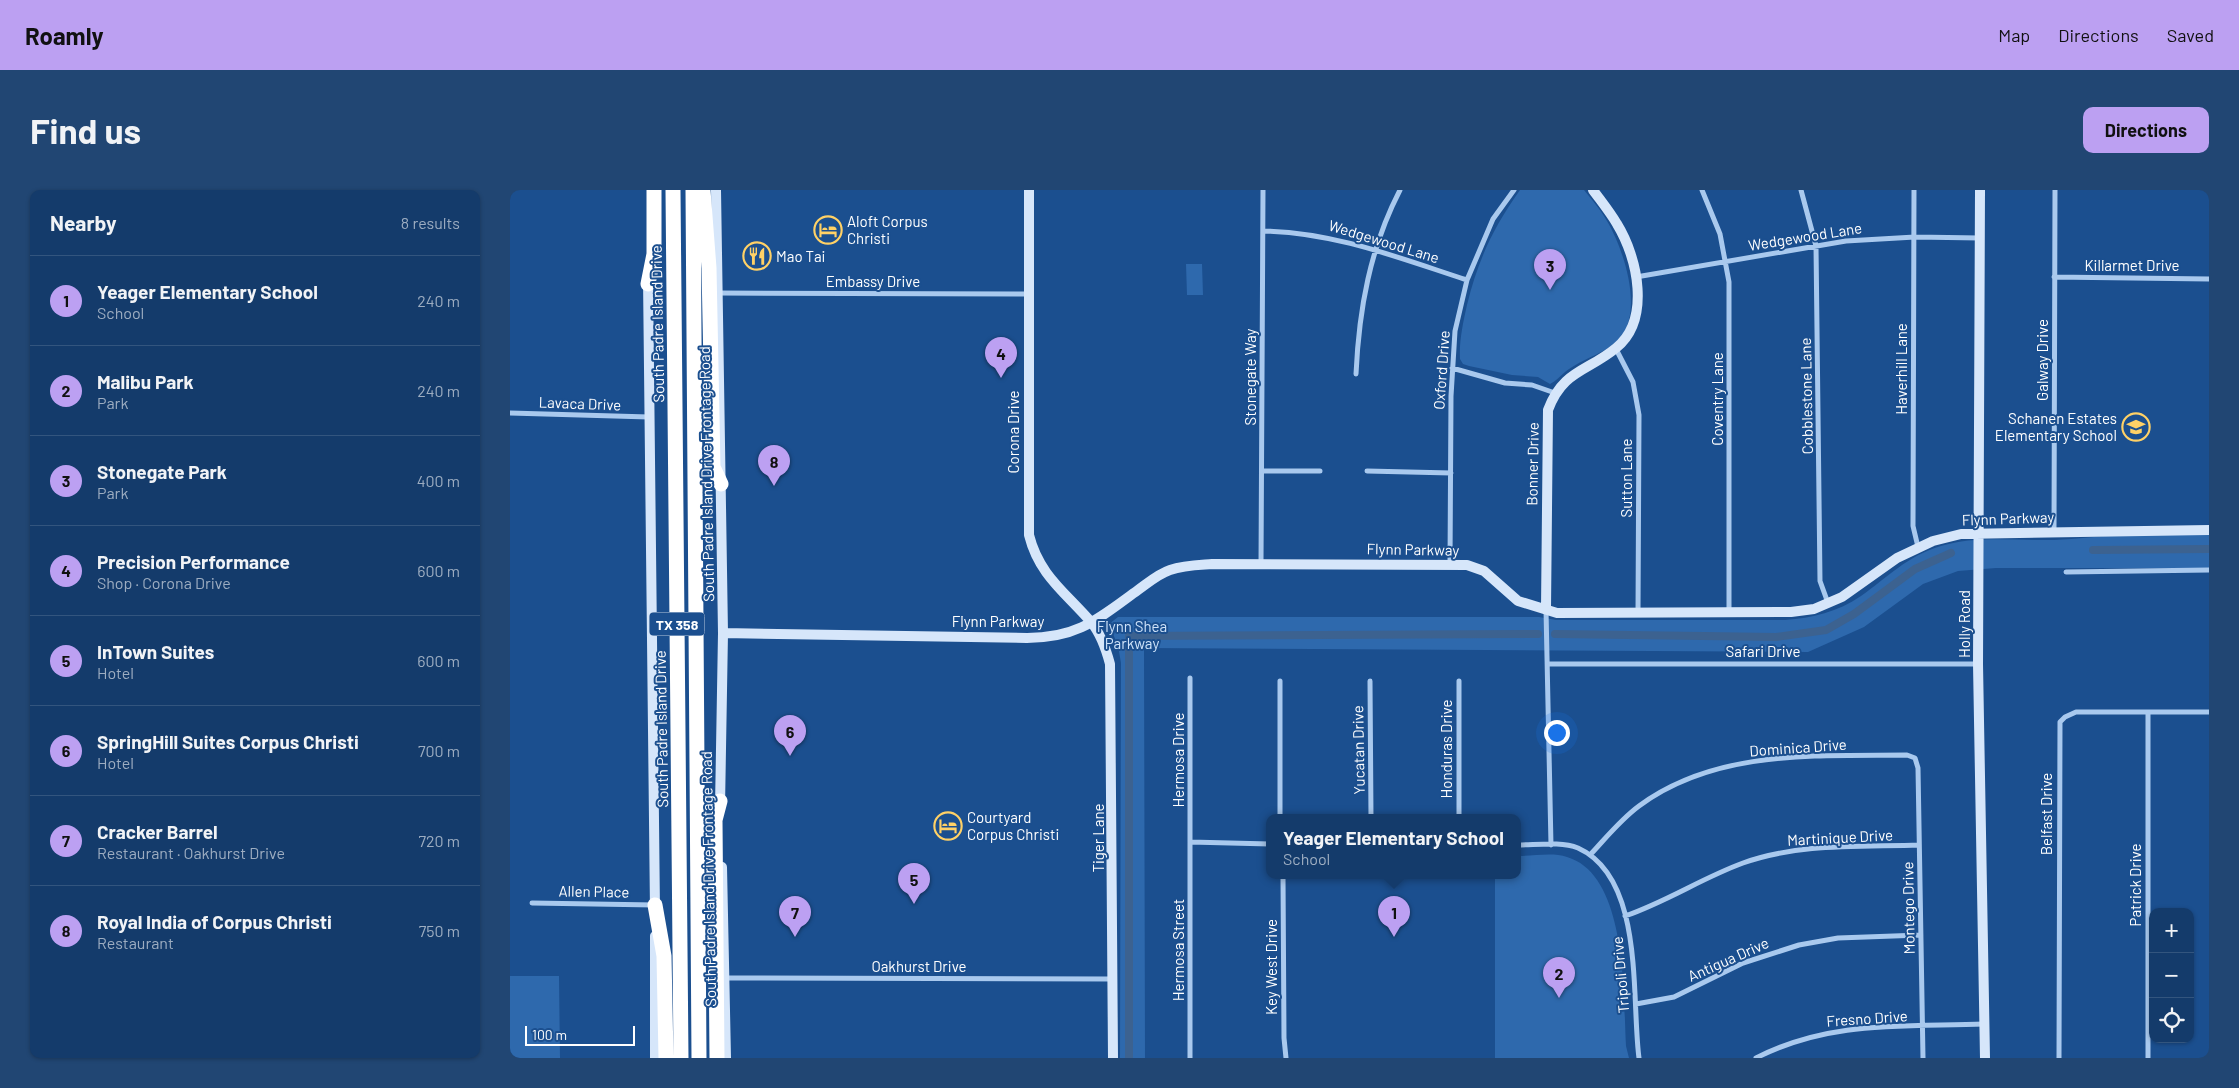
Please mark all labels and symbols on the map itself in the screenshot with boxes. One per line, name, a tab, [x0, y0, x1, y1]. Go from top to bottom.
place label: Aloft Corpus Christi	[847, 212, 928, 247]
hotel icon: Aloft Corpus Christi	[813, 215, 843, 245]
street label: Wedgewood Lane	[1327, 216, 1441, 266]
street label: Wedgewood Lane	[1747, 218, 1863, 254]
restaurant icon: Mao Tai	[742, 241, 772, 271]
street label: South Padre Island Drive	[647, 245, 667, 403]
place label: Mao Tai	[776, 247, 825, 265]
pin: 3	[1534, 249, 1566, 290]
street label: Killarmet Drive	[2084, 256, 2180, 274]
street label: Embassy Drive	[826, 272, 920, 290]
street label: Galway Drive	[2033, 319, 2051, 401]
street label: Haverhill Lane	[1892, 323, 1910, 415]
street label: Stonegate Way	[1241, 328, 1259, 425]
street label: Oxford Drive	[1429, 330, 1453, 410]
pin: 4	[985, 337, 1017, 378]
street label: Cobblestone Lane	[1796, 338, 1816, 454]
street label: South Padre Island Drive Frontage Road	[695, 346, 717, 602]
street label: Coventry Lane	[1708, 352, 1726, 446]
street label: Corona Drive	[1004, 390, 1022, 474]
street label: Lavaca Drive	[538, 393, 622, 413]
place label: Schanen Estates Elementary School	[1995, 409, 2117, 444]
school or university icon: Schanen Estates Elementary School	[2121, 412, 2151, 442]
street label: Bonner Drive	[1522, 422, 1542, 506]
street label: Sutton Lane	[1617, 439, 1635, 517]
pin: 8	[758, 445, 790, 486]
street label: Flynn Parkway	[1961, 507, 2055, 529]
street label: Flynn Parkway	[1367, 539, 1460, 559]
street label: Holly Road	[1955, 590, 1973, 658]
road number: TX 358	[650, 612, 704, 636]
street label: Flynn Parkway	[952, 612, 1044, 630]
park label: Flynn Shea Parkway	[1097, 617, 1167, 652]
street label: Safari Drive	[1726, 642, 1800, 660]
street label: South Padre Island Drive	[651, 650, 671, 808]
street label: Honduras Drive	[1437, 700, 1455, 798]
street label: Yucatan Drive	[1348, 705, 1368, 795]
street label: Hermosa Drive	[1169, 712, 1187, 808]
pin: 6	[774, 715, 806, 756]
your location	[1544, 720, 1570, 746]
street label: Dominica Drive	[1749, 735, 1847, 759]
street label: South Padre Island Drive Frontage Road	[697, 751, 719, 1007]
street label: Belfast Drive	[2037, 773, 2055, 855]
street label: Tiger Lane	[1089, 804, 1107, 872]
place label: Courtyard Corpus Christi	[967, 808, 1059, 843]
hotel icon: Courtyard Corpus Christi	[933, 811, 963, 841]
street label: Martinique Drive	[1787, 825, 1893, 849]
street label: Patrick Drive	[2126, 844, 2144, 926]
street label: Montego Drive	[1898, 861, 1918, 955]
pin: 5	[898, 863, 930, 904]
street label: Allen Place	[558, 881, 630, 901]
pin: 7	[779, 896, 811, 937]
pin: 1	[1378, 896, 1410, 937]
street label: Hermosa Street	[1169, 899, 1187, 1001]
street label: Key West Drive	[1262, 919, 1280, 1015]
street label: Antigua Drive	[1685, 933, 1771, 985]
street label: Tripoli Drive	[1608, 936, 1632, 1014]
street label: Oakhurst Drive	[871, 957, 967, 975]
pin: 2	[1543, 957, 1575, 998]
street label: Fresno Drive	[1826, 1006, 1908, 1030]
scale bar	[525, 1023, 635, 1046]

